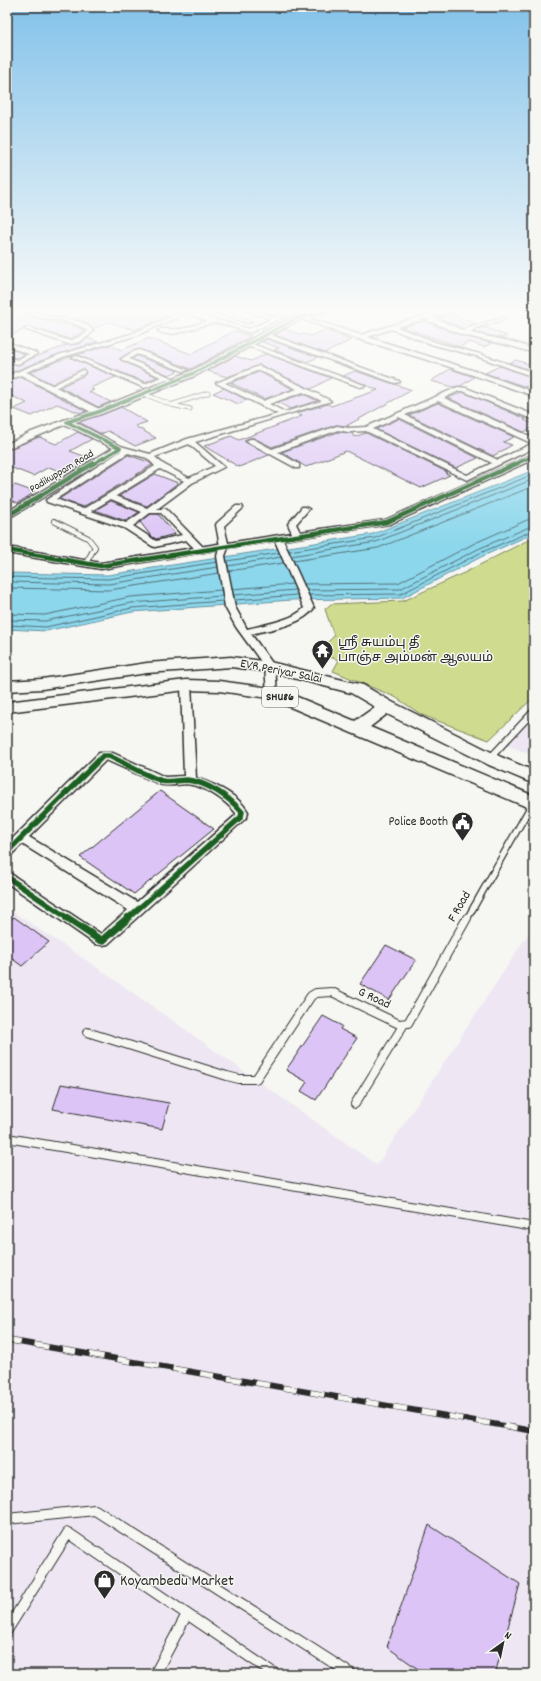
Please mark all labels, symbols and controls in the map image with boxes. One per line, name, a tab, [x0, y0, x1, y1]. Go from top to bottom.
street label: Padikuppam Road	[27, 446, 97, 498]
place label: ஶ்ரீ சுயம்பு தீ பாஞ்ச அம்மன் ஆலயம்	[338, 634, 493, 668]
temple icon: ஶ்ரீ சுயம்பு தீ பாஞ்ச அம்மன் ஆலயம்	[310, 637, 336, 670]
street label: EVR Periyar Salai	[239, 655, 324, 689]
road number: SHU86	[262, 687, 298, 707]
public building icon: Police Booth	[450, 809, 476, 842]
place label: Police Booth	[388, 813, 448, 832]
street label: F Road	[443, 888, 477, 926]
street label: G Road	[355, 983, 393, 1015]
shop icon: Koyambedu Market	[91, 1568, 117, 1601]
place label: Koyambedu Market	[120, 1570, 234, 1593]
north arrow	[483, 1623, 523, 1663]
text: N	[501, 1628, 514, 1645]

